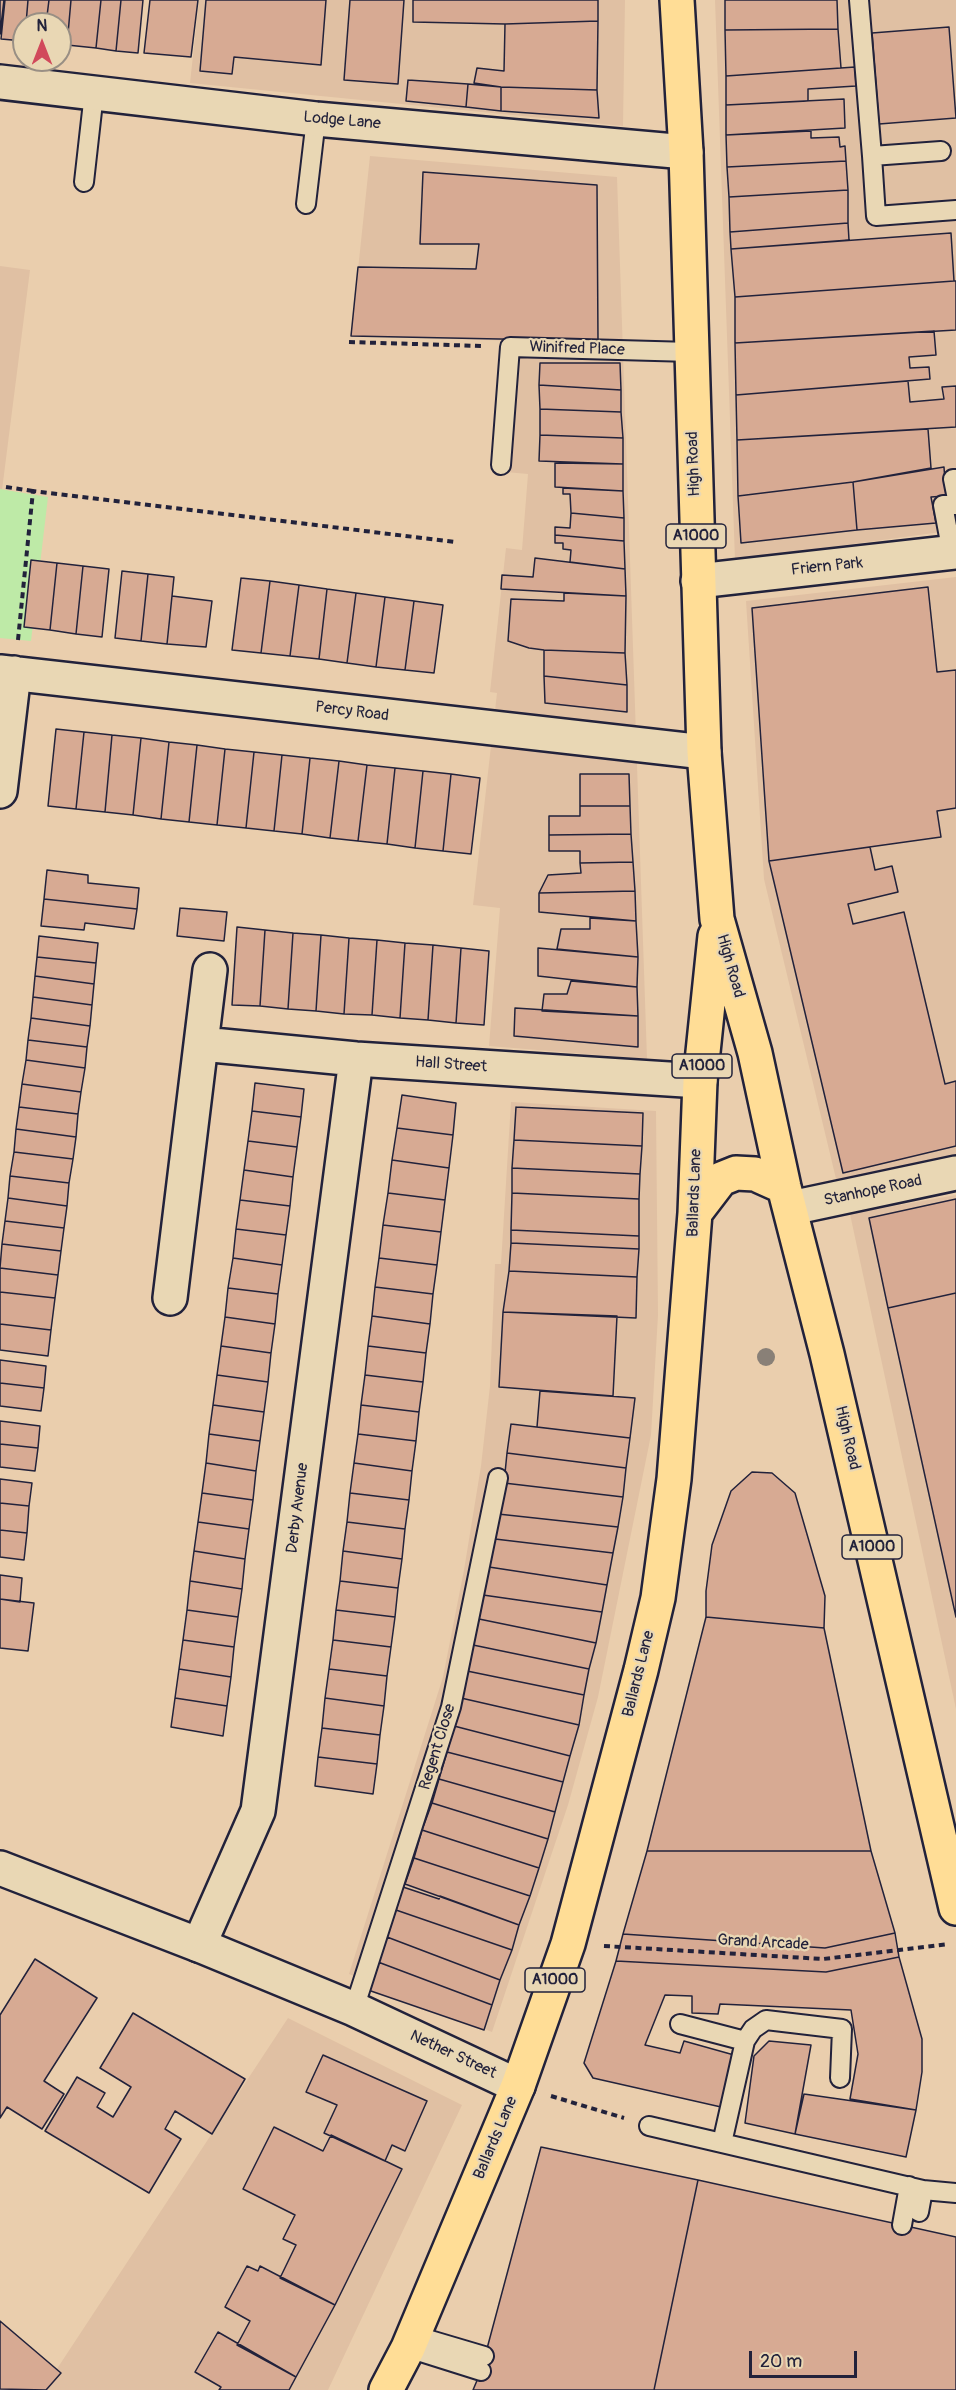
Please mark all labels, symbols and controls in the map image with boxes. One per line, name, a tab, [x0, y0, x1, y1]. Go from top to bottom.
north arrow	[12, 12, 72, 72]
text: N	[37, 16, 47, 36]
street label: Lodge Lane	[302, 108, 382, 134]
street label: Winifred Place	[529, 338, 625, 360]
street label: High Road	[683, 431, 705, 497]
road number: A1000	[666, 524, 726, 548]
street label: Friern Park	[790, 554, 864, 580]
street label: Percy Road	[314, 698, 390, 726]
street label: High Road	[712, 932, 748, 1000]
street label: Hall Street	[414, 1053, 488, 1077]
road number: A1000	[672, 1054, 732, 1078]
street label: Ballards Lane	[684, 1149, 706, 1237]
street label: Stanhope Road	[822, 1171, 924, 1211]
street label: High Road	[830, 1404, 864, 1472]
street label: Derby Avenue	[283, 1462, 313, 1554]
road number: A1000	[842, 1535, 902, 1559]
street label: Ballards Lane	[619, 1629, 659, 1719]
street label: Regent Close	[416, 1702, 460, 1792]
street label: Grand Arcade	[717, 1931, 809, 1955]
road number: A1000	[525, 1968, 585, 1992]
street label: Nether Street	[407, 2027, 499, 2083]
street label: Ballards Lane	[470, 2094, 522, 2182]
scale bar	[752, 2339, 860, 2377]
text: 20 m	[760, 2350, 802, 2373]

